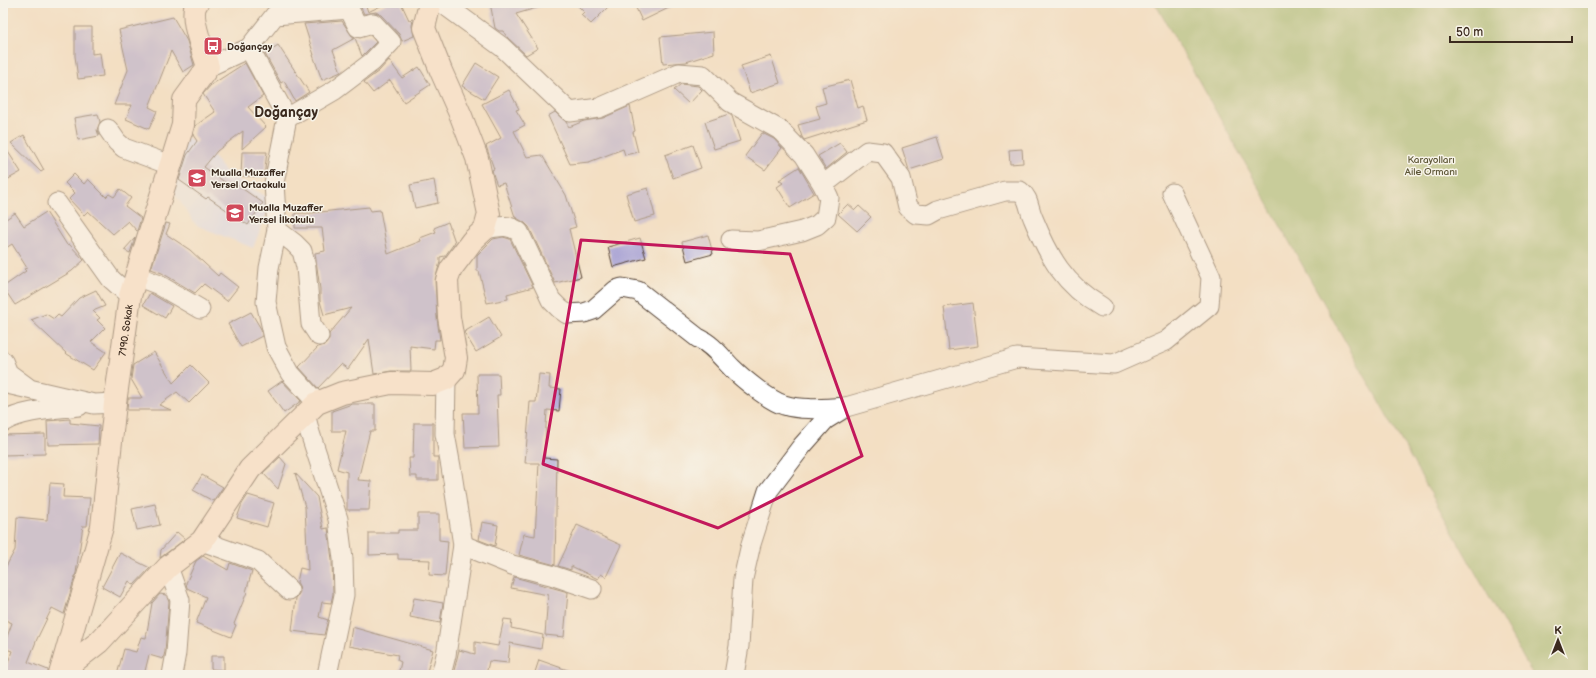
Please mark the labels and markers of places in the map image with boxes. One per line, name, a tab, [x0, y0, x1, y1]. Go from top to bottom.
bus stop icon: Doğançay	[202, 35, 224, 57]
place label: Doğançay	[227, 41, 273, 53]
school or university icon: Mualla Muzaffer Yersel Ortaokulu	[186, 167, 208, 189]
place label: Mualla Muzaffer Yersel Ortaokulu	[211, 167, 286, 191]
school or university icon: Mualla Muzaffer Yersel İlkokulu	[224, 202, 246, 224]
place label: Mualla Muzaffer Yersel İlkokulu	[249, 202, 324, 226]

